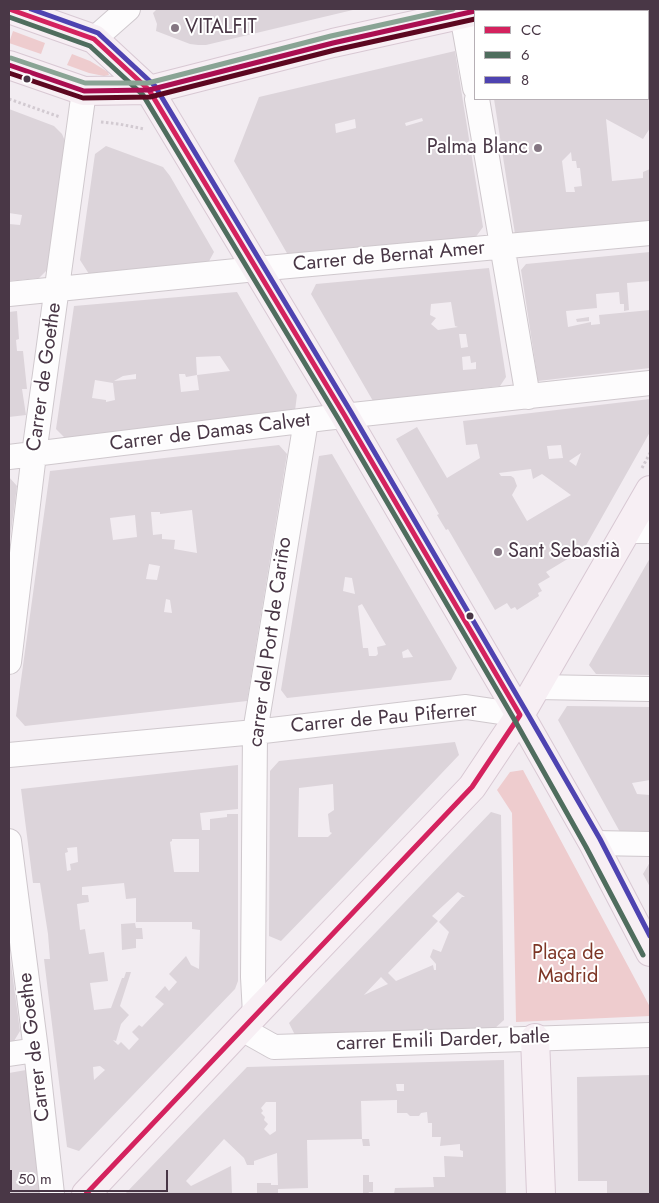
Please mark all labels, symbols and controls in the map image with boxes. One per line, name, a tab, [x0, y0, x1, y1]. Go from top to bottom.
legend	[474, 10, 649, 100]
place label: VITALFIT	[185, 16, 257, 40]
text: CC	[521, 19, 542, 41]
marker: VITALFIT	[169, 22, 181, 34]
text: 6	[521, 44, 530, 66]
text: 8	[521, 69, 529, 91]
unlabelled marker	[22, 74, 32, 84]
place label: Palma Blanc	[427, 136, 528, 160]
marker: Palma Blanc	[532, 142, 544, 154]
street label: Carrer de Bernat Amer	[292, 237, 486, 277]
street label: Carrer de Goethe	[23, 301, 67, 453]
street label: Carrer de Damas Calvet	[108, 409, 312, 457]
street label: carrer del Port de Cariño	[244, 536, 298, 748]
place label: Sant Sebastià	[508, 540, 620, 564]
marker: Sant Sebastià	[492, 546, 504, 558]
unlabelled marker	[465, 611, 475, 621]
street label: Carrer de Pau Piferrer	[290, 699, 478, 739]
park label: Plaça de Madrid	[532, 942, 604, 989]
street label: Carrer de Goethe	[14, 971, 56, 1123]
street label: carrer Emili Darder, batle	[336, 1025, 550, 1057]
scale bar	[12, 1160, 170, 1192]
text: 50 m	[18, 1168, 52, 1190]

